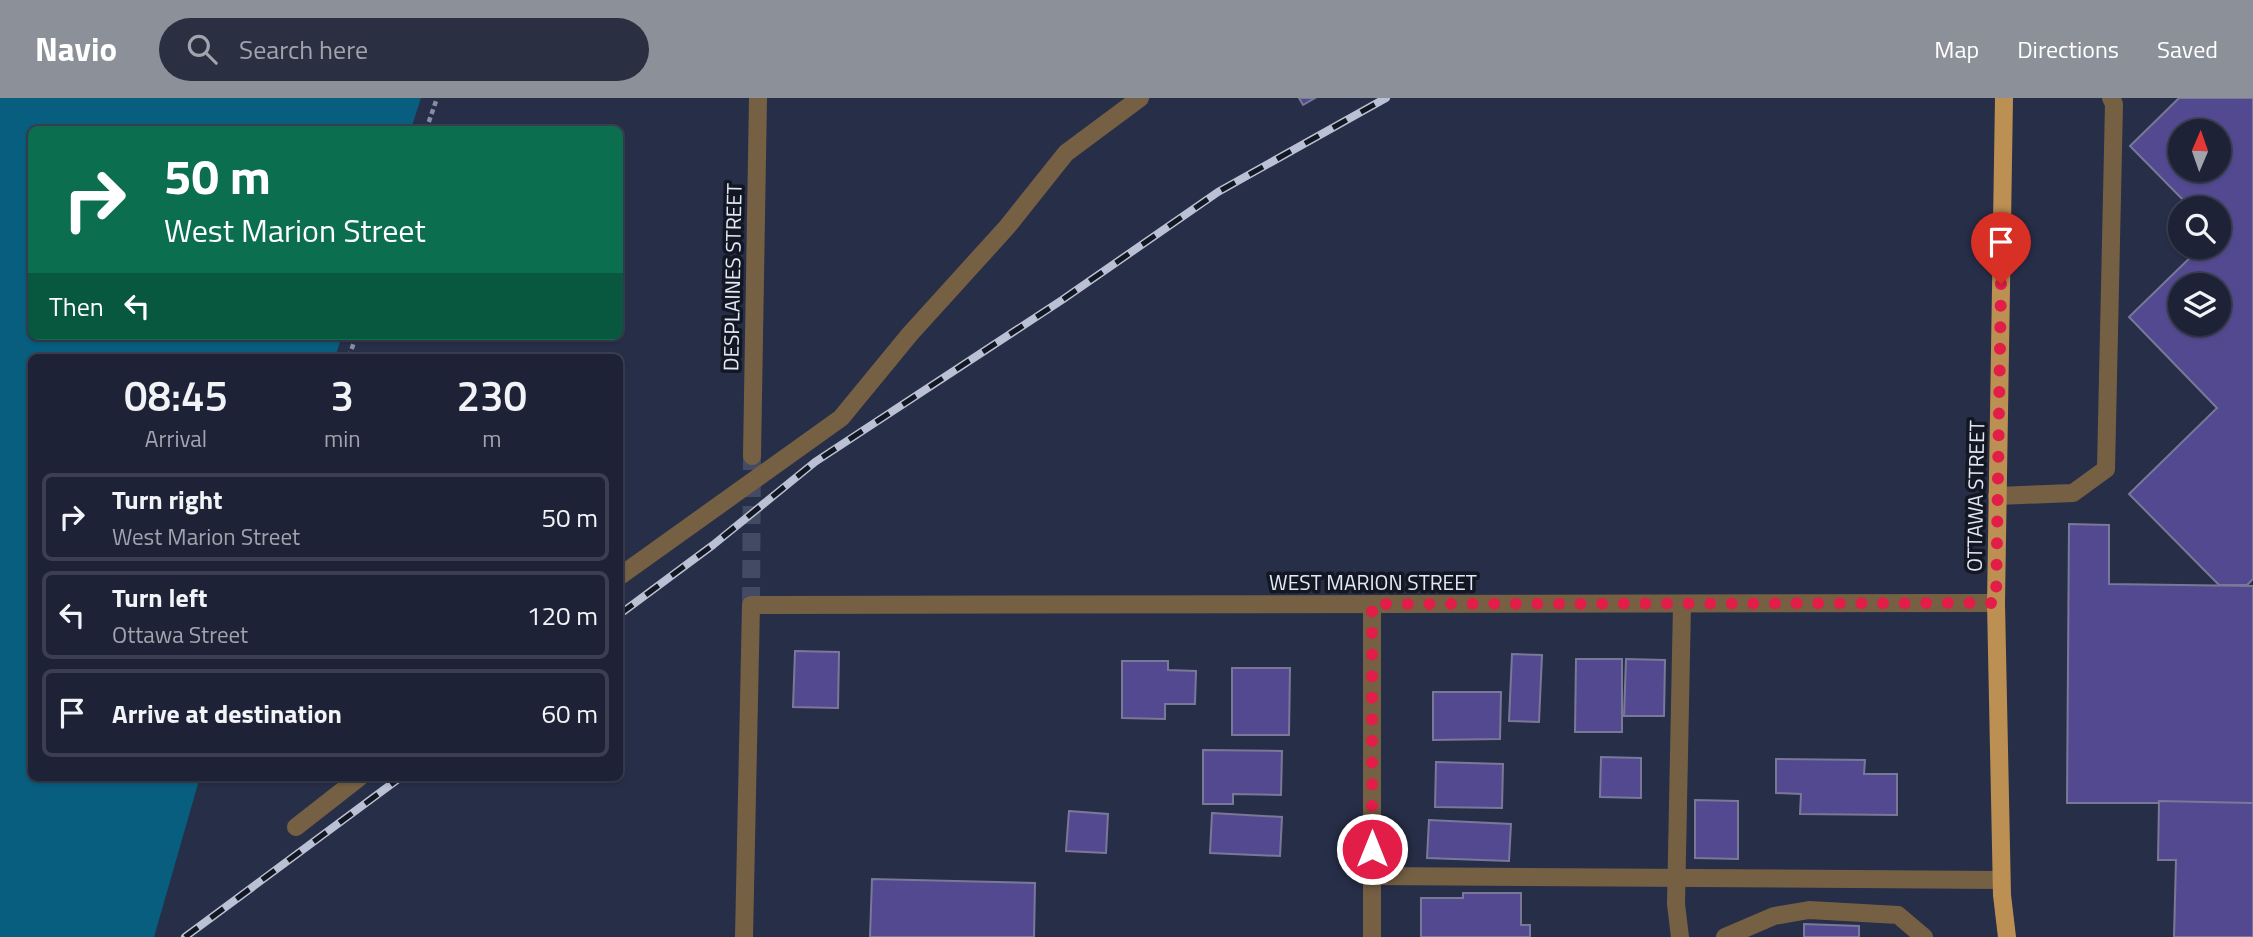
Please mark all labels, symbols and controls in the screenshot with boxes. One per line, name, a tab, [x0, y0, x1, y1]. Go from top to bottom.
search box	[159, 18, 649, 81]
text: Navio	[35, 24, 117, 74]
icon: search	[183, 30, 221, 68]
text: Search here	[239, 30, 368, 69]
text: Map	[1934, 31, 1979, 67]
text: Directions	[2017, 31, 2119, 67]
text: Saved	[2157, 31, 2218, 67]
north arrow	[2168, 119, 2231, 182]
map controls	[2168, 119, 2231, 336]
text: 50 m	[164, 138, 271, 213]
icon: right	[49, 154, 140, 245]
street label: DESPLAINES STREET	[714, 183, 750, 371]
button: search	[2168, 196, 2231, 259]
text: West Marion Street	[164, 206, 426, 254]
pin	[1971, 212, 2031, 284]
icon: arrive	[1982, 223, 2020, 261]
button: layers	[2168, 273, 2231, 336]
text: Then	[49, 287, 104, 326]
icon: left	[118, 287, 156, 325]
text: 08:45	[124, 363, 228, 427]
text: 3	[331, 363, 354, 427]
text: 230	[457, 363, 527, 427]
street label: OTTAWA STREET	[1958, 420, 1992, 572]
text: Arrival	[145, 421, 207, 456]
text: min	[324, 421, 361, 456]
text: m	[482, 421, 501, 456]
text: Turn right	[112, 480, 223, 519]
icon: right	[53, 498, 91, 536]
text: 50 m	[541, 498, 598, 537]
text: West Marion Street	[112, 519, 300, 554]
street label: WEST MARION STREET	[1269, 566, 1477, 598]
text: Turn left	[112, 578, 207, 617]
icon: left	[53, 596, 91, 634]
text: 120 m	[527, 596, 598, 635]
text: Ottawa Street	[112, 617, 248, 652]
icon: arrive	[53, 694, 91, 732]
text: Arrive at destination	[112, 694, 342, 733]
text: 60 m	[541, 694, 598, 733]
position arrow	[1335, 812, 1409, 886]

